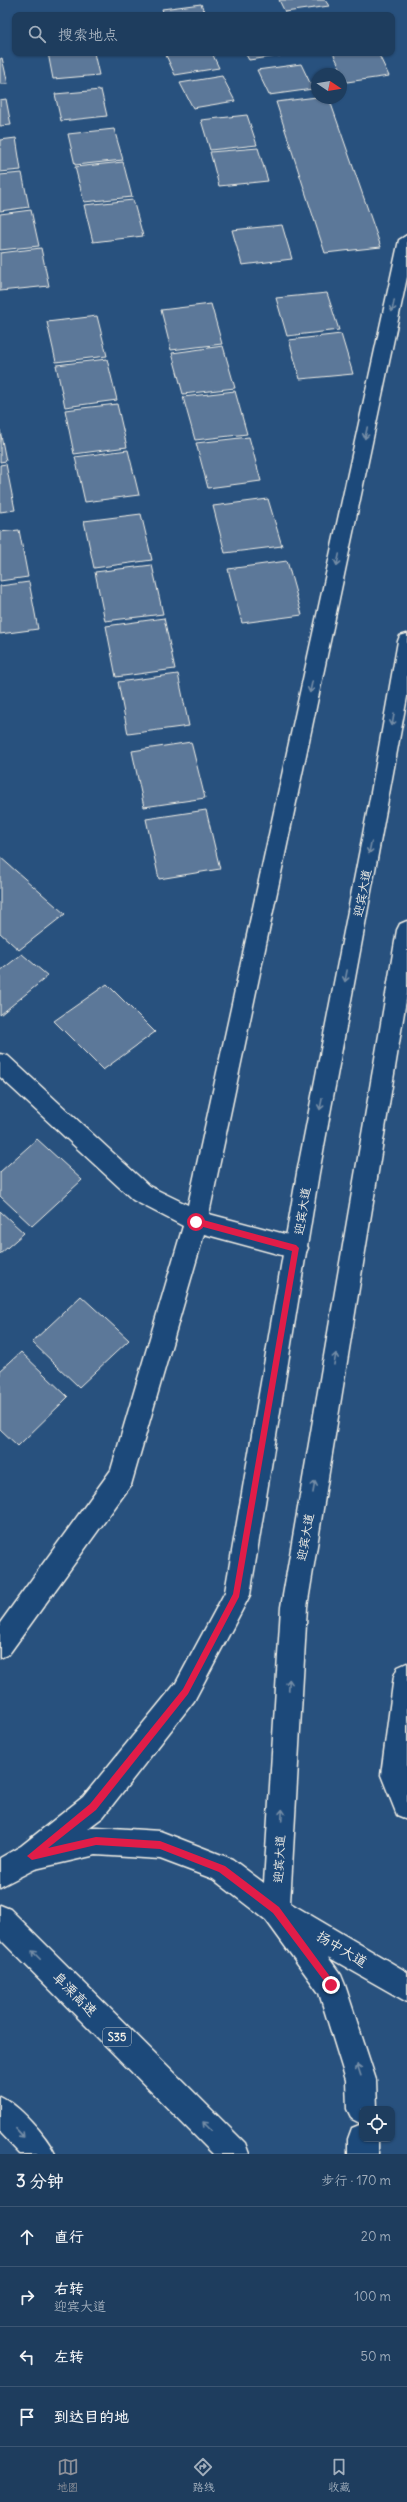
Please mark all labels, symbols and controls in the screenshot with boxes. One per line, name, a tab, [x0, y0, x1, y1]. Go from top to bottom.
search box	[12, 12, 395, 56]
icon: search	[26, 23, 48, 45]
text: 搜索地点	[58, 25, 118, 44]
north arrow	[311, 68, 347, 104]
one-way arrow	[388, 299, 396, 312]
one-way arrow	[361, 426, 369, 439]
one-way arrow	[334, 553, 342, 566]
one-way arrow	[306, 680, 314, 693]
one-way arrow	[389, 714, 397, 727]
one-way arrow	[366, 842, 374, 855]
street label: 迎宾大道	[350, 868, 374, 918]
one-way arrow	[342, 969, 350, 982]
one-way arrow	[317, 1097, 325, 1110]
street label: 迎宾大道	[291, 1186, 313, 1236]
route start	[187, 1213, 205, 1231]
one-way arrow	[331, 1353, 339, 1366]
one-way arrow	[310, 1481, 318, 1494]
street label: 迎宾大道	[293, 1512, 317, 1562]
one-way arrow	[286, 1679, 293, 1692]
one-way arrow	[278, 1809, 285, 1822]
street label: 迎宾大道	[270, 1835, 288, 1883]
street label: 扬中大道	[313, 1927, 371, 1971]
one-way arrow	[31, 1950, 41, 1960]
street label: 阜溧高速	[49, 1968, 101, 2020]
route end	[322, 1976, 340, 1994]
road number: S35	[103, 2028, 131, 2046]
one-way arrow	[354, 2065, 362, 2077]
map controls	[359, 2106, 395, 2142]
button: locate	[359, 2106, 395, 2142]
one-way arrow	[202, 2121, 212, 2131]
one-way arrow	[15, 2128, 25, 2138]
text: 3 分钟	[16, 2170, 64, 2192]
text: 步行 · 170 m	[321, 2172, 391, 2189]
icon: ahead	[16, 2226, 38, 2248]
text: 直行	[54, 2227, 84, 2246]
text: 20 m	[361, 2228, 391, 2245]
text: 右转	[54, 2279, 84, 2298]
icon: right	[16, 2286, 38, 2308]
text: 100 m	[354, 2288, 391, 2305]
text: 迎宾大道	[54, 2298, 106, 2315]
icon: left	[16, 2346, 38, 2368]
text: 左转	[54, 2347, 84, 2366]
text: 50 m	[360, 2348, 391, 2365]
icon: arrive	[16, 2406, 38, 2428]
text: 到达目的地	[54, 2407, 129, 2426]
tab: 地图	[57, 2456, 79, 2494]
tab: 路线	[192, 2456, 214, 2494]
tab: 收藏	[328, 2456, 350, 2494]

